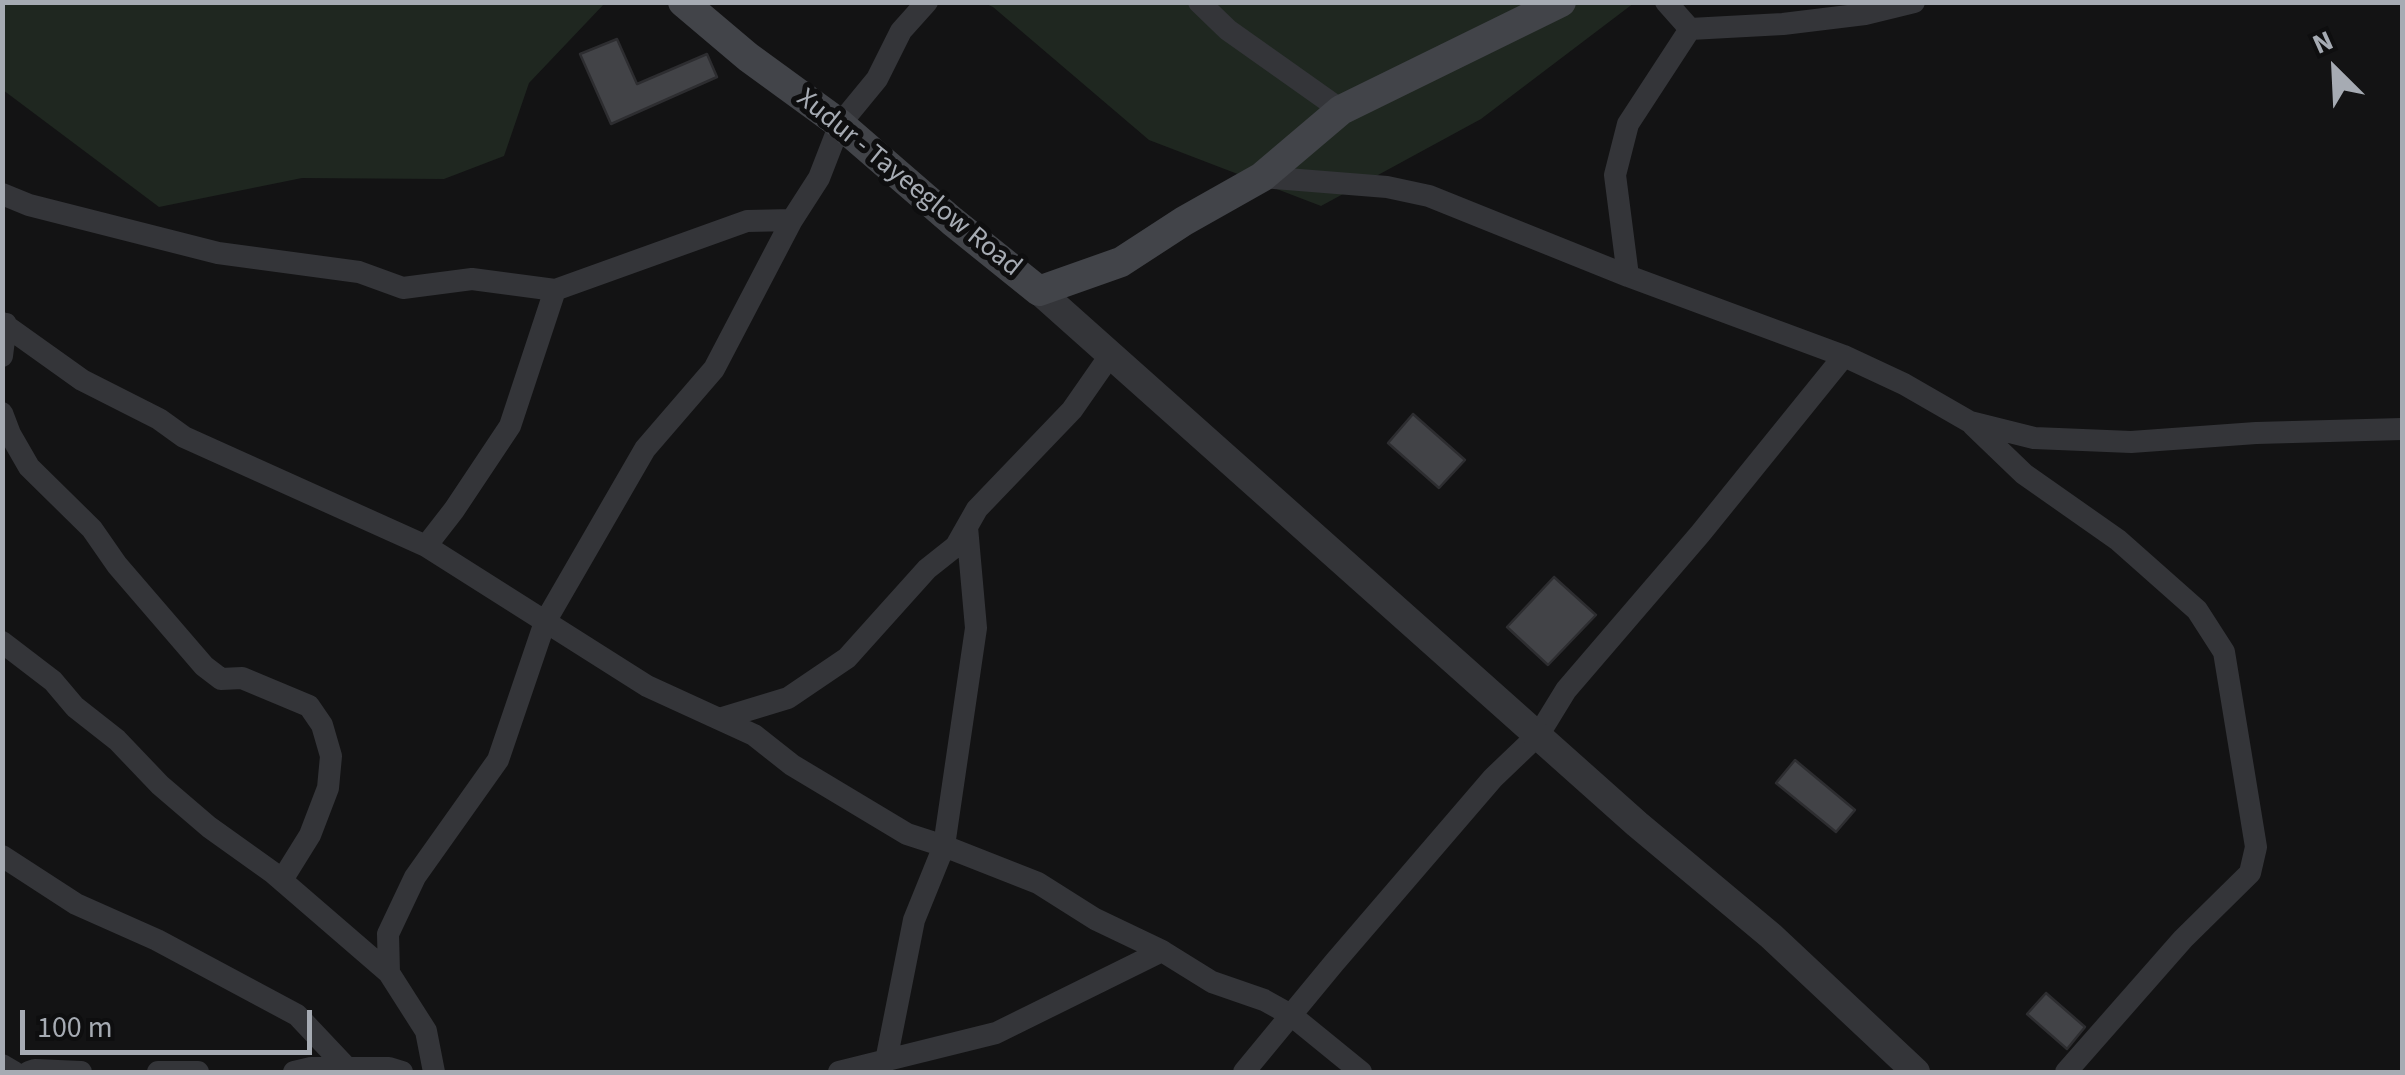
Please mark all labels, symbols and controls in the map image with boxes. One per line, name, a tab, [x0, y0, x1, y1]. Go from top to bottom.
north arrow	[2285, 20, 2385, 120]
text: N	[2306, 21, 2339, 65]
street label: Xudur - Tayeeglow Road	[789, 83, 1027, 285]
scale bar	[25, 990, 318, 1052]
text: 100 m	[37, 1006, 113, 1049]

